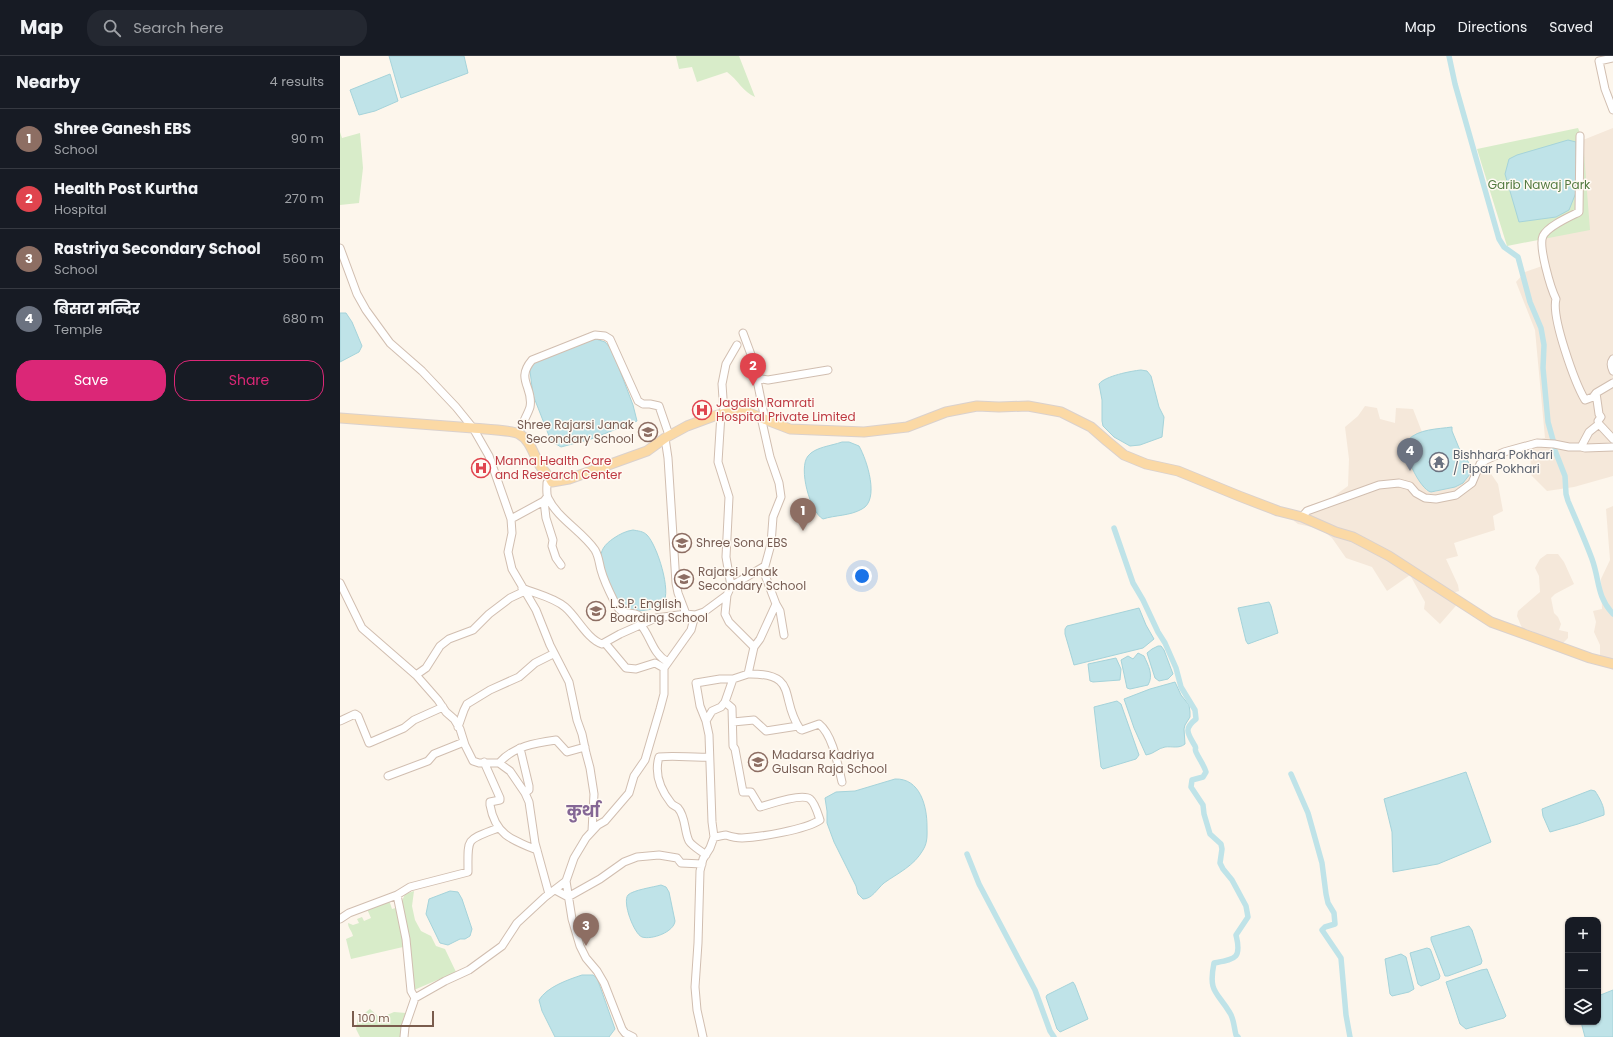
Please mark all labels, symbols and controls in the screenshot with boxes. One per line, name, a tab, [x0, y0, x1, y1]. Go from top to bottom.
search box	[87, 10, 367, 46]
text: Map	[20, 14, 63, 41]
icon: search	[101, 17, 123, 39]
text: Search here	[133, 17, 224, 38]
text: Map	[1405, 17, 1436, 37]
text: Directions	[1458, 17, 1527, 37]
text: Saved	[1549, 17, 1593, 37]
text: Nearby	[16, 70, 80, 94]
text: 4 results	[270, 72, 324, 91]
text: Shree Ganesh EBS	[54, 118, 191, 139]
text: 1	[27, 129, 31, 148]
text: 90 m	[291, 129, 324, 148]
text: School	[54, 140, 98, 159]
park label: Garib Nawaj Park	[1488, 176, 1591, 193]
text: Health Post Kurtha	[54, 178, 198, 199]
text: 2	[25, 189, 33, 208]
text: 270 m	[284, 189, 324, 208]
text: Hospital	[54, 200, 107, 219]
text: Rastriya Secondary School	[54, 238, 261, 259]
text: 3	[25, 249, 33, 268]
text: 560 m	[283, 249, 324, 268]
text: School	[54, 260, 98, 279]
text: बिसरा मन्दिर	[54, 298, 140, 319]
text: 4	[25, 309, 33, 328]
text: 680 m	[283, 309, 324, 328]
text: Temple	[54, 320, 103, 339]
pin: 2	[740, 353, 766, 386]
button: Save	[16, 360, 166, 401]
button: Share	[174, 360, 324, 401]
place label: Jagdish Ramrati Hospital Private Limited	[716, 394, 856, 425]
hospital icon: Jagdish Ramrati Hospital Private Limited	[691, 399, 713, 421]
place label: Shree Rajarsi Janak Secondary School	[517, 416, 635, 447]
school or university icon: Shree Rajarsi Janak Secondary School	[637, 421, 659, 443]
pin: 4	[1397, 438, 1423, 471]
place label: Bishhara Pokhari / Pipar Pokhari	[1453, 446, 1553, 477]
temple icon: Bishhara Pokhari / Pipar Pokhari	[1428, 451, 1450, 473]
place label: Manna Health Care and Research Center	[495, 452, 622, 483]
hospital icon: Manna Health Care and Research Center	[470, 457, 492, 479]
pin: 1	[790, 498, 816, 531]
school or university icon: Shree Sona EBS	[671, 532, 693, 554]
place label: Shree Sona EBS	[696, 534, 788, 551]
place label: Rajarsi Janak Secondary School	[698, 563, 806, 594]
your location	[852, 566, 872, 586]
school or university icon: Rajarsi Janak Secondary School	[673, 568, 695, 590]
place label: L.S.P. English Boarding School	[610, 595, 708, 626]
school or university icon: L.S.P. English Boarding School	[585, 600, 607, 622]
place label: Madarsa Kadriya Gulsan Raja School	[772, 746, 887, 777]
school or university icon: Madarsa Kadriya Gulsan Raja School	[747, 751, 769, 773]
district label: कुर्था	[565, 800, 603, 823]
pin: 3	[573, 913, 599, 946]
map controls	[1565, 917, 1601, 1025]
button: +	[1565, 917, 1601, 953]
button: −	[1565, 953, 1601, 989]
button: layers	[1565, 989, 1601, 1025]
scale bar	[352, 1009, 434, 1028]
text: 100 m	[358, 1010, 390, 1026]

